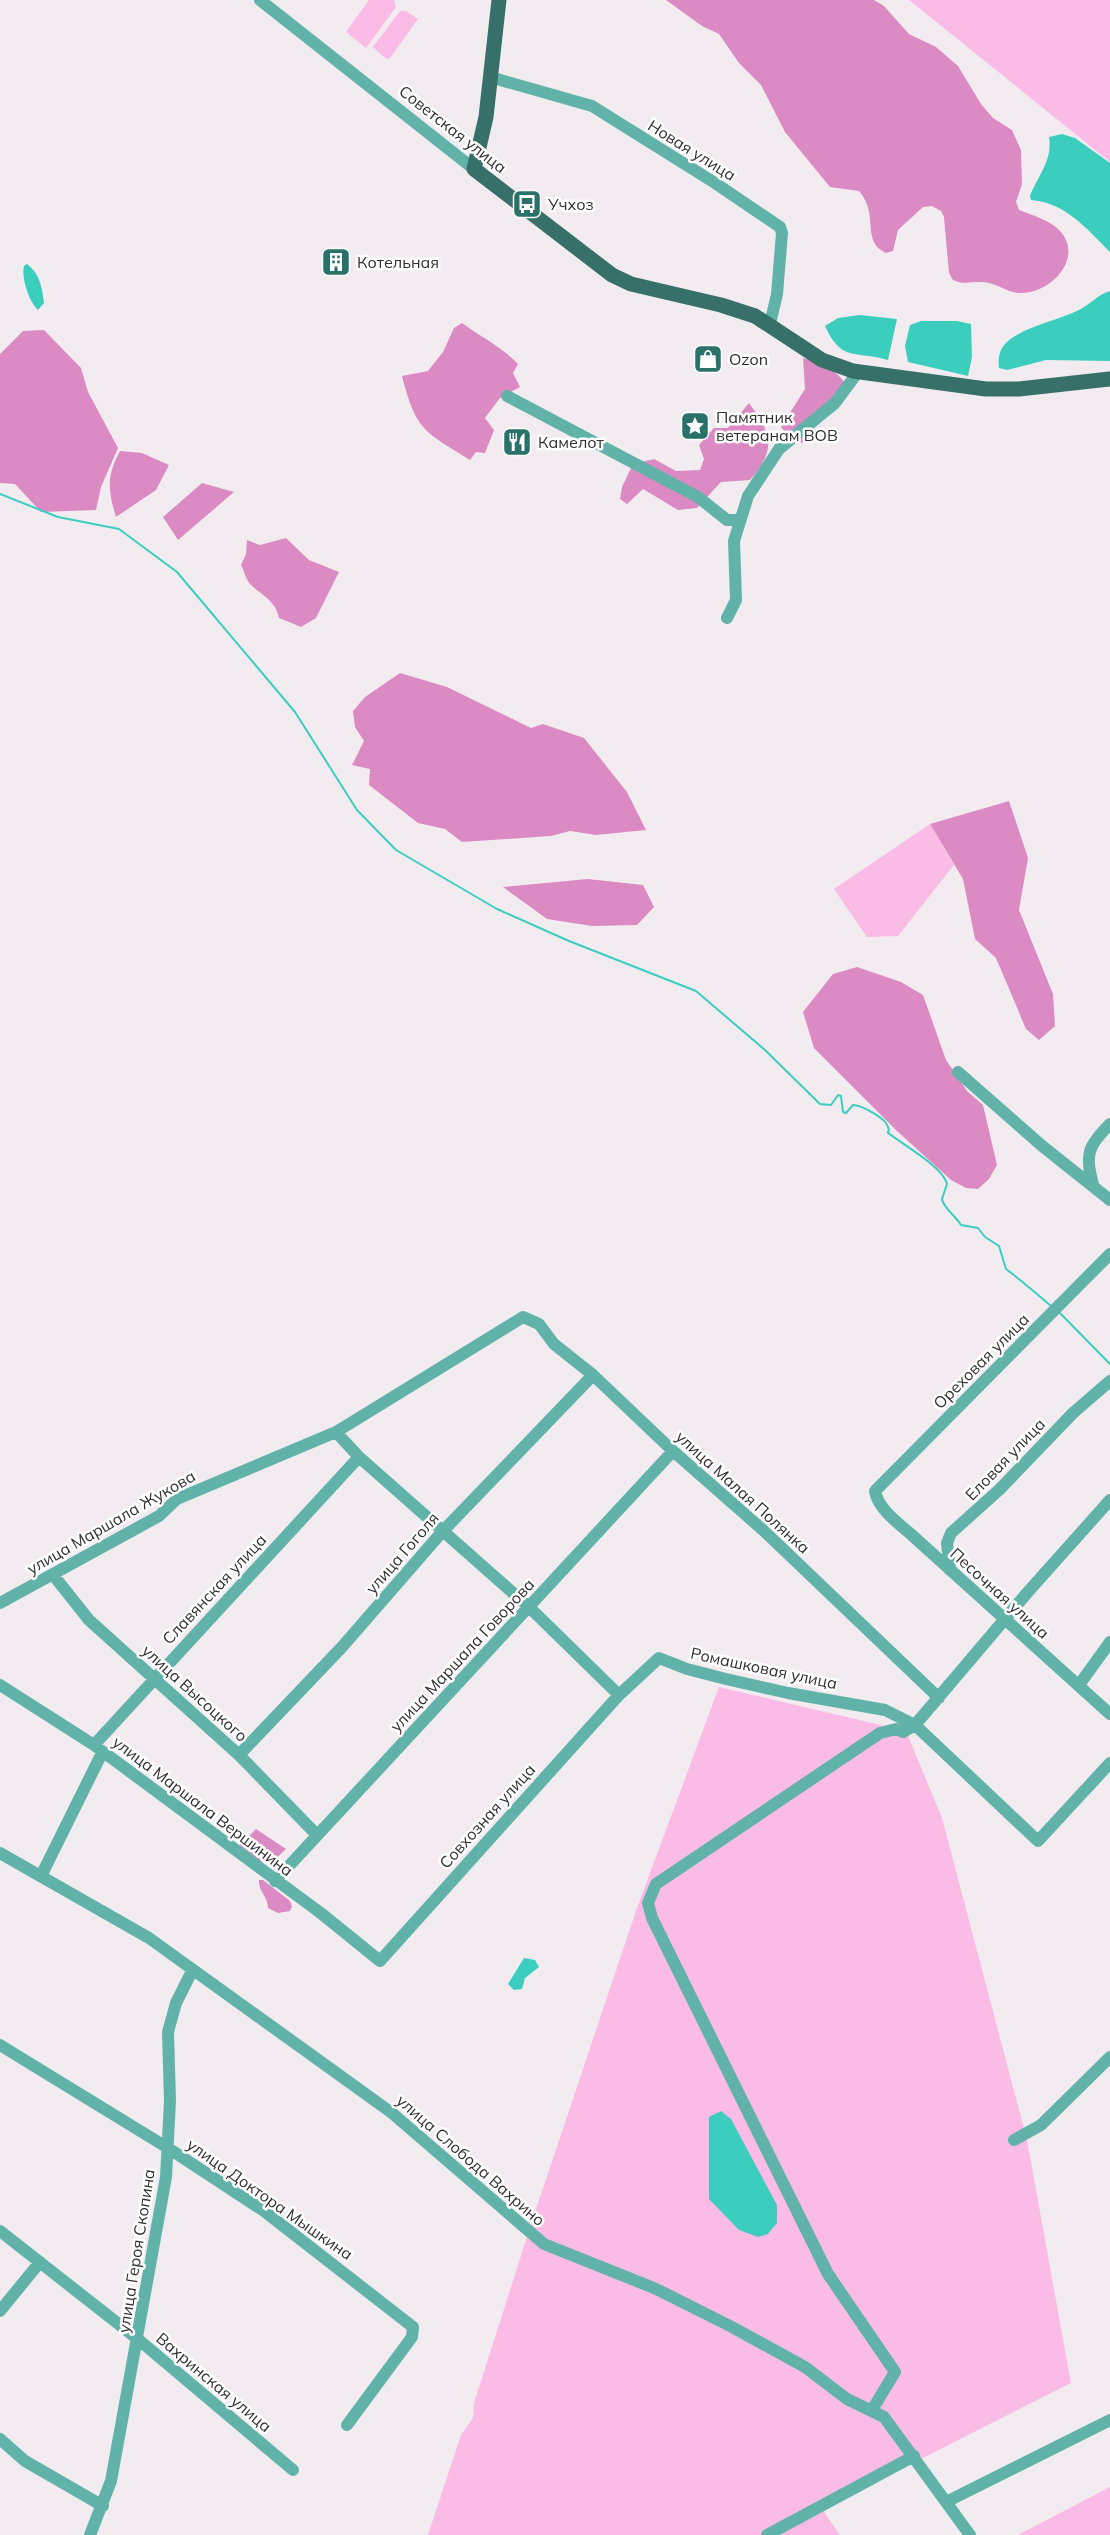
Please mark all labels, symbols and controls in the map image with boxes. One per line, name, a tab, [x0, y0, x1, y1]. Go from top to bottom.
street label: Советская улица	[395, 81, 511, 177]
street label: Новая улица	[644, 115, 740, 185]
bus stop icon: Учхоз	[511, 188, 543, 220]
place label: Учхоз	[547, 194, 594, 214]
building icon: Котельная	[320, 246, 352, 278]
place label: Котельная	[357, 252, 439, 272]
shop icon: Ozon	[692, 343, 724, 375]
place label: Ozon	[729, 349, 768, 369]
place label: Памятник ветеранам ВОВ	[716, 407, 838, 445]
place icon: Памятник ветеранам ВОВ	[679, 410, 711, 442]
restaurant icon: Камелот	[501, 426, 533, 458]
place label: Камелот	[538, 432, 605, 452]
street label: Ореховая улица	[929, 1309, 1033, 1413]
street label: Еловая улица	[961, 1414, 1049, 1504]
street label: улица Малая Полянка	[672, 1426, 814, 1558]
street label: улица Маршала Жукова	[23, 1466, 199, 1578]
street label: улица Гоголя	[361, 1508, 443, 1598]
street label: Славянская улица	[158, 1530, 270, 1648]
street label: Песочная улица	[946, 1543, 1054, 1643]
street label: улица Маршала Говорова	[386, 1574, 538, 1736]
street label: улица Высоцкого	[138, 1640, 252, 1746]
street label: Ромашковая улица	[689, 1643, 839, 1693]
street label: улица Маршала Вершинина	[109, 1732, 297, 1880]
street label: Совхозная улица	[435, 1760, 539, 1872]
street label: улица Слобода Вахрино	[393, 2090, 549, 2230]
street label: улица Доктора Мышкина	[183, 2134, 357, 2264]
street label: улица Героя Скопина	[113, 2168, 159, 2334]
street label: Вахринская улица	[152, 2328, 276, 2436]

